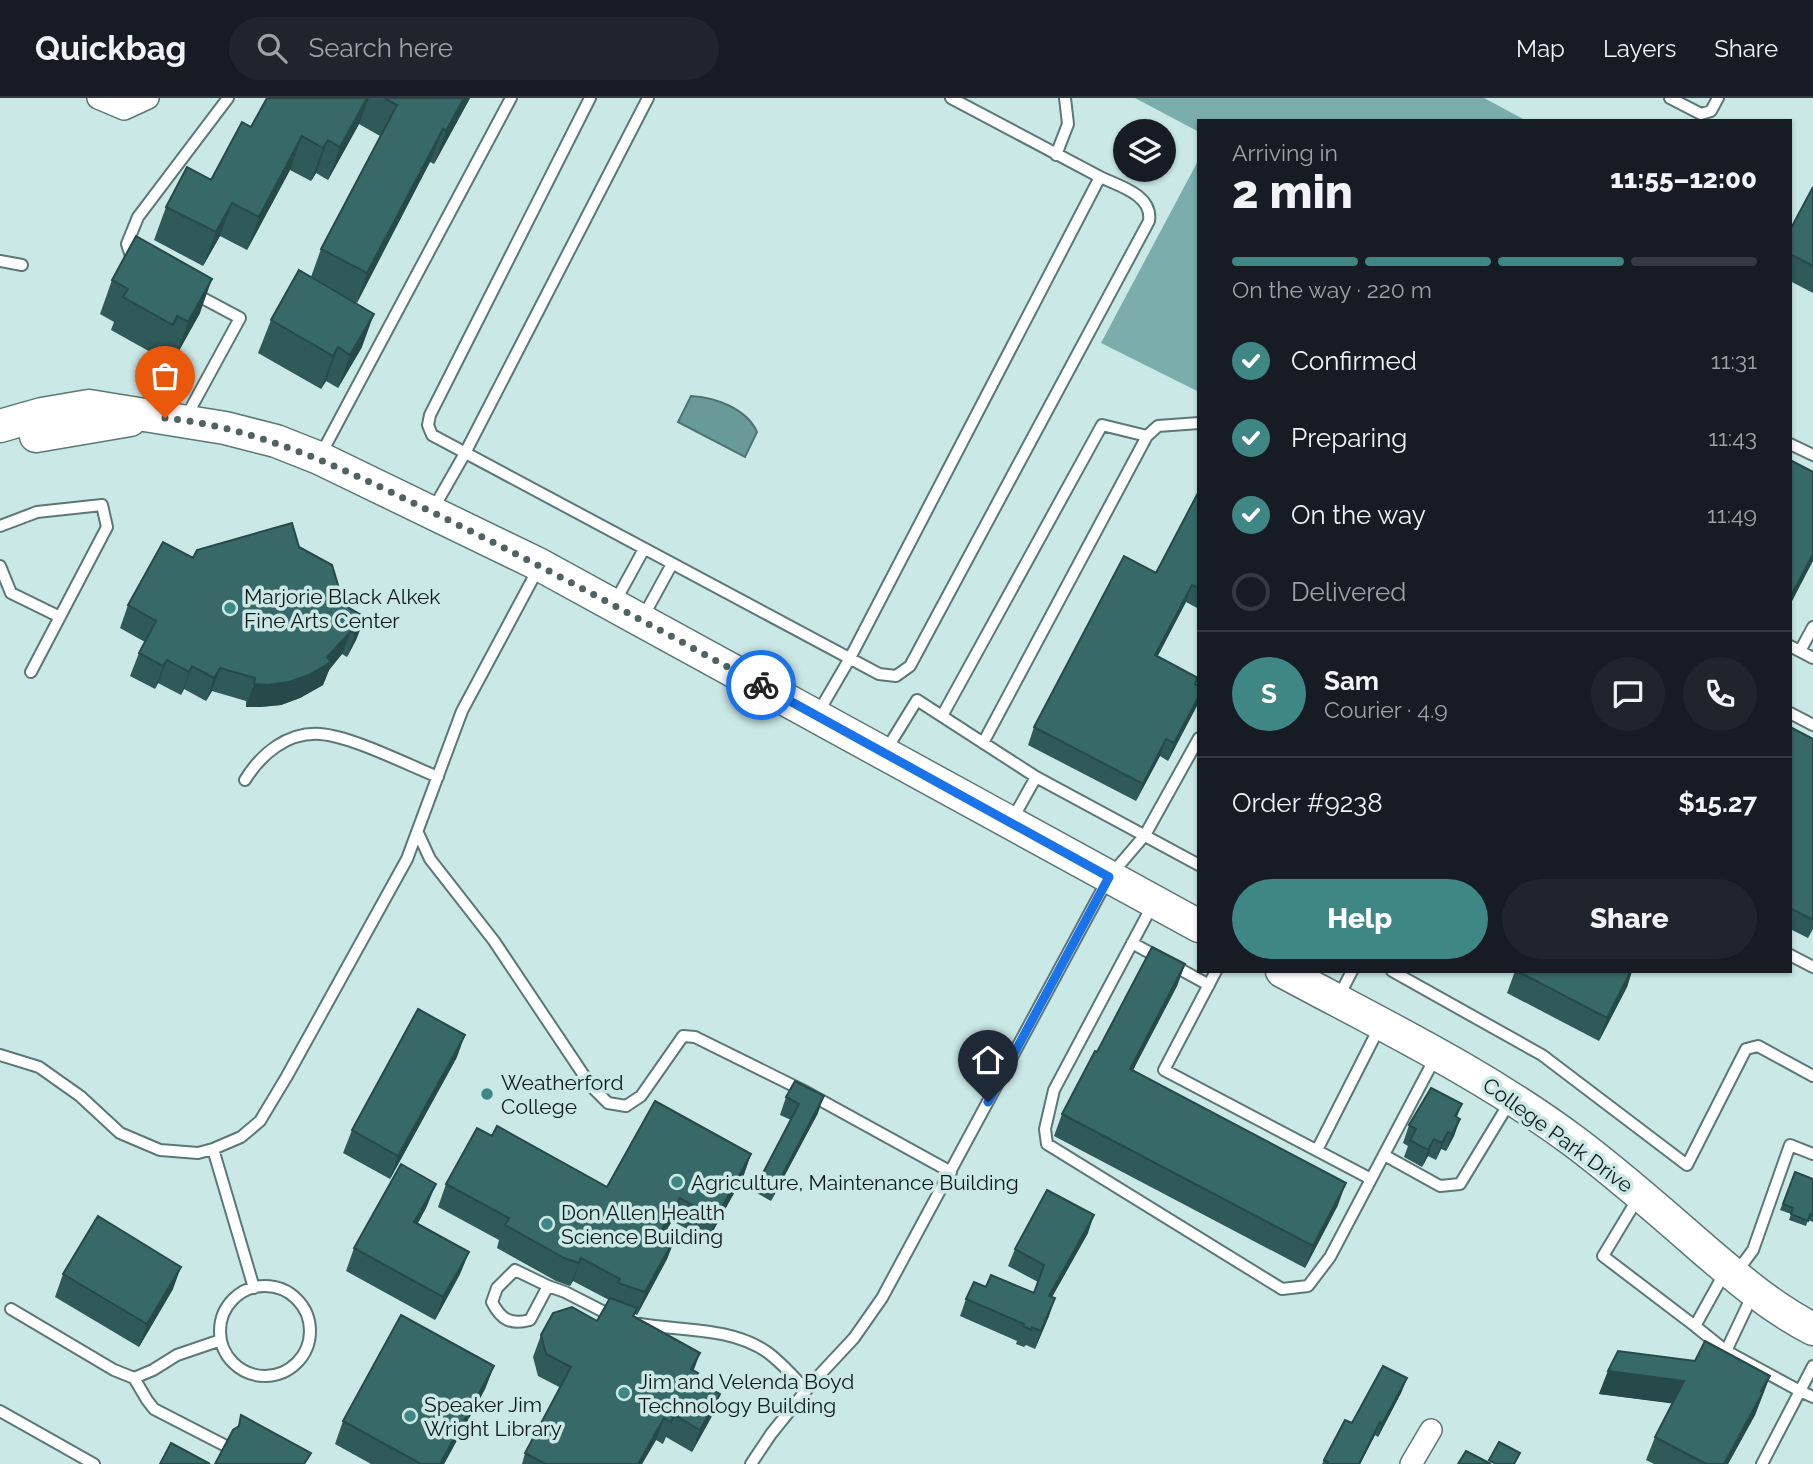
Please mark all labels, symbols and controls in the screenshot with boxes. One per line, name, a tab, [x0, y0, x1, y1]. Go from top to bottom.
search box	[229, 17, 719, 80]
text: Quickbag	[35, 29, 187, 68]
icon: search	[253, 29, 291, 67]
text: Search here	[309, 33, 453, 63]
text: Map	[1516, 34, 1565, 63]
text: Layers	[1603, 34, 1676, 63]
text: Share	[1714, 34, 1778, 63]
map controls	[1113, 119, 1176, 182]
button: layers	[1113, 119, 1176, 182]
text: Arriving in	[1232, 139, 1338, 166]
text: 11:55–12:00	[1610, 164, 1757, 194]
text: 2 min	[1232, 165, 1353, 219]
text: On the way · 220 m	[1232, 276, 1432, 303]
icon: check	[1232, 342, 1270, 380]
pin	[135, 346, 195, 418]
text: Confirmed	[1291, 346, 1417, 376]
text: 11:31	[1711, 347, 1757, 374]
icon: bag	[146, 357, 184, 395]
icon: check	[1232, 419, 1270, 457]
text: Preparing	[1291, 423, 1407, 453]
text: 11:43	[1708, 424, 1757, 451]
icon: check	[1232, 496, 1270, 534]
text: On the way	[1291, 500, 1426, 530]
text: 11:49	[1707, 501, 1757, 528]
text: Delivered	[1291, 577, 1406, 607]
place label: Marjorie Black Alkek Fine Arts Center	[244, 584, 440, 633]
marker: Marjorie Black Alkek Fine Arts Center	[222, 600, 238, 616]
courier	[726, 650, 796, 720]
button: chat	[1591, 657, 1665, 731]
button: phone	[1683, 657, 1757, 731]
icon: bike	[742, 666, 780, 704]
text: Sam	[1324, 666, 1379, 696]
text: S	[1261, 679, 1277, 709]
text: Courier · 4.9	[1324, 696, 1448, 723]
text: Order #9238	[1232, 788, 1383, 818]
text: $15.27	[1678, 788, 1757, 818]
button: Help	[1232, 879, 1488, 959]
button: Share	[1502, 879, 1757, 959]
pin	[958, 1030, 1018, 1102]
icon: home	[969, 1041, 1007, 1079]
place label: Weatherford College	[501, 1070, 623, 1119]
street label: College Park Drive	[1478, 1072, 1638, 1198]
marker: Weatherford College	[479, 1086, 495, 1102]
place label: Agriculture, Maintenance Building	[691, 1170, 1019, 1195]
marker: Agriculture, Maintenance Building	[669, 1174, 685, 1190]
place label: Don Allen Health Science Building	[561, 1200, 725, 1249]
marker: Don Allen Health Science Building	[539, 1216, 555, 1232]
place label: Jim and Velenda Boyd Technology Building	[638, 1369, 854, 1418]
marker: Jim and Velenda Boyd Technology Building	[616, 1385, 632, 1401]
place label: Speaker Jim Wright Library	[424, 1392, 562, 1441]
marker: Speaker Jim Wright Library	[402, 1408, 418, 1424]

